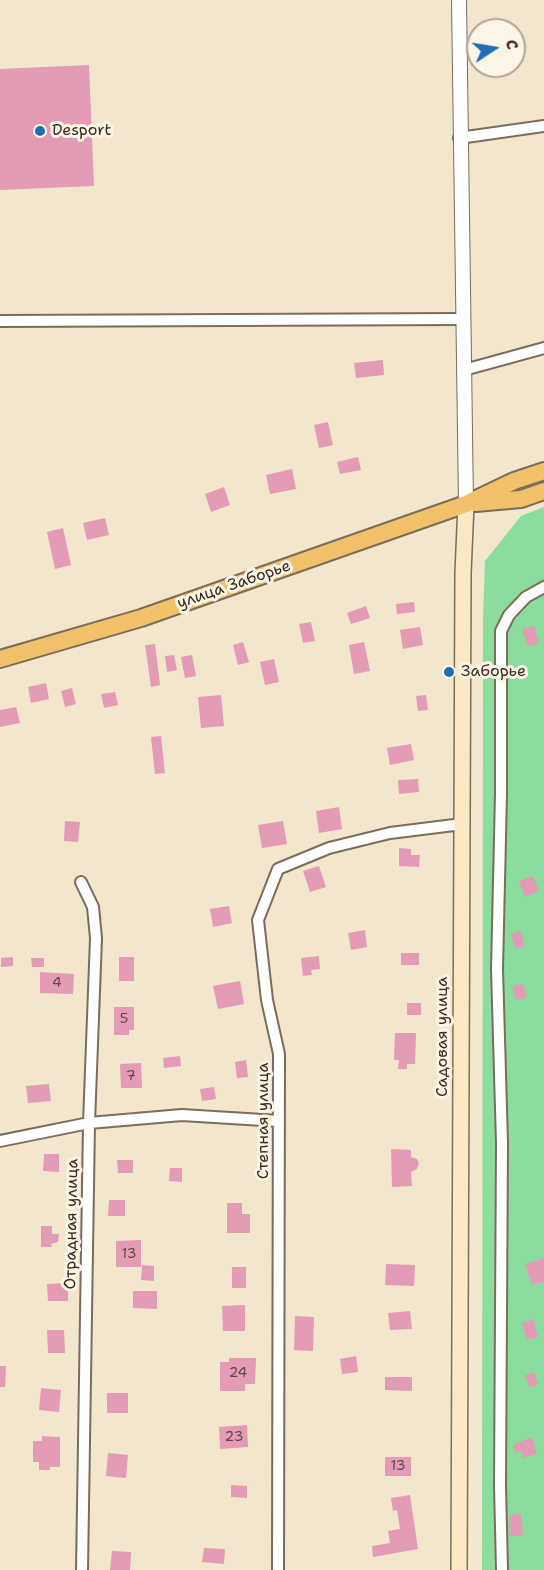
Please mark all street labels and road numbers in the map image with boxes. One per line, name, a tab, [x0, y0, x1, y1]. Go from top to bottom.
street label: улица Заборье	[175, 557, 293, 613]
street label: Садовая улица	[433, 977, 453, 1097]
street label: Степная улица	[254, 1063, 274, 1179]
street label: Отрадная улица	[61, 1158, 83, 1290]

